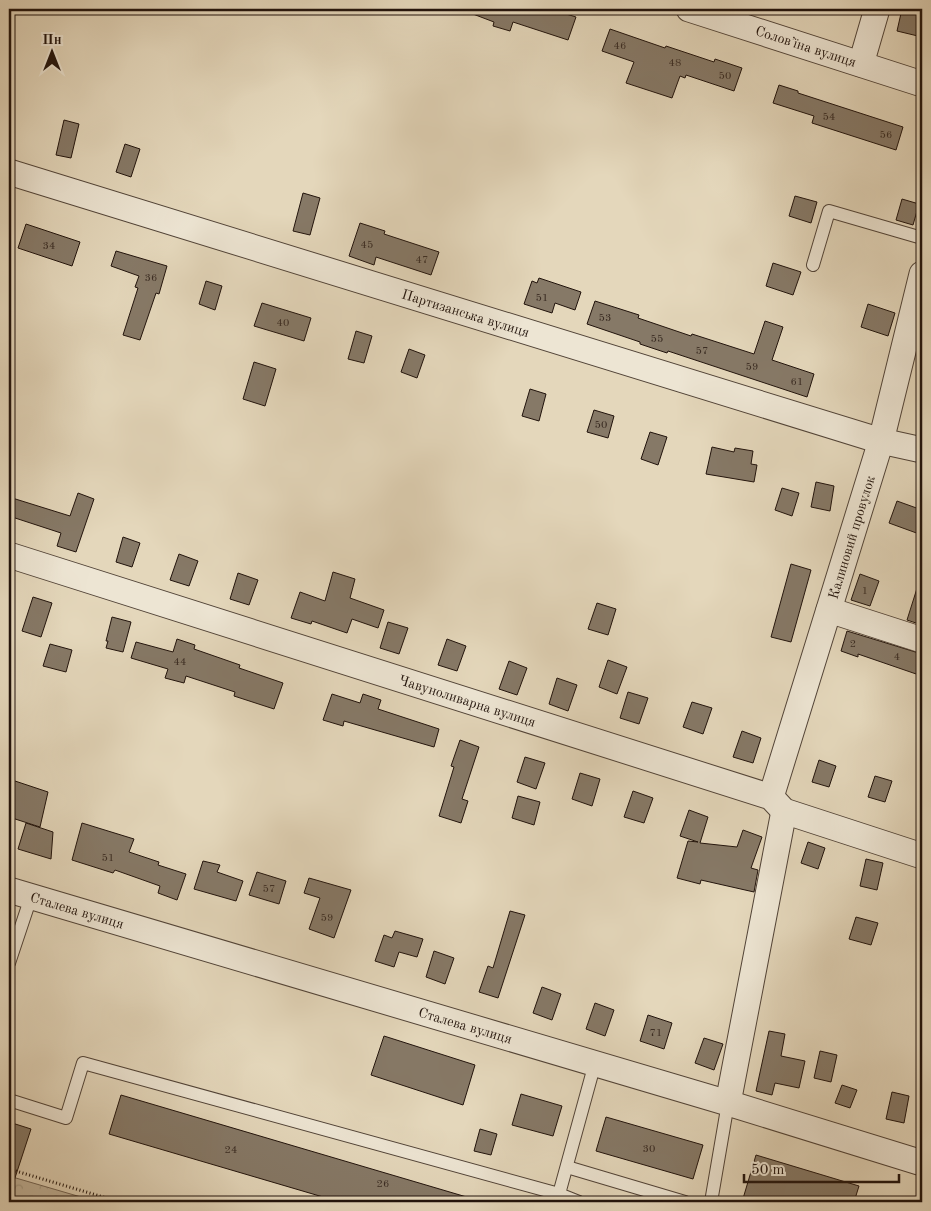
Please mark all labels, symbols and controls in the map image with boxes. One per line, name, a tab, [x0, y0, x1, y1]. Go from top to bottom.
street label: Соловʼїна вулиця	[754, 24, 858, 70]
north arrow	[28, 28, 78, 78]
text: Пн	[42, 33, 62, 47]
house number: 46	[614, 41, 626, 52]
house number: 48	[669, 58, 681, 69]
house number: 50	[719, 71, 731, 82]
house number: 54	[823, 112, 835, 123]
house number: 56	[880, 130, 892, 141]
house number: 45	[361, 240, 373, 251]
house number: 34	[43, 241, 55, 252]
house number: 47	[416, 255, 428, 266]
house number: 36	[145, 273, 157, 284]
street label: Партизанська вулиця	[400, 288, 531, 340]
house number: 51	[536, 293, 548, 304]
house number: 53	[599, 313, 611, 324]
house number: 40	[277, 318, 289, 329]
house number: 55	[651, 334, 663, 345]
house number: 57	[696, 346, 708, 357]
house number: 59	[746, 362, 758, 373]
house number: 61	[791, 377, 803, 388]
house number: 50	[595, 420, 607, 431]
street label: Калиновий провулок	[827, 474, 878, 601]
house number: 1	[862, 586, 868, 597]
house number: 2	[850, 639, 856, 650]
house number: 4	[894, 652, 900, 663]
house number: 44	[174, 657, 186, 668]
street label: Чавуноливарна вулиця	[397, 673, 537, 730]
house number: 51	[102, 853, 114, 864]
house number: 57	[263, 884, 275, 895]
street label: Сталева вулиця	[28, 891, 125, 932]
house number: 59	[321, 913, 333, 924]
street label: Сталева вулиця	[417, 1006, 514, 1047]
house number: 71	[650, 1028, 662, 1039]
house number: 30	[643, 1144, 655, 1155]
house number: 24	[225, 1145, 237, 1156]
scale bar	[744, 1151, 898, 1183]
text: 50 m	[751, 1163, 785, 1178]
house number: 26	[377, 1179, 389, 1190]

